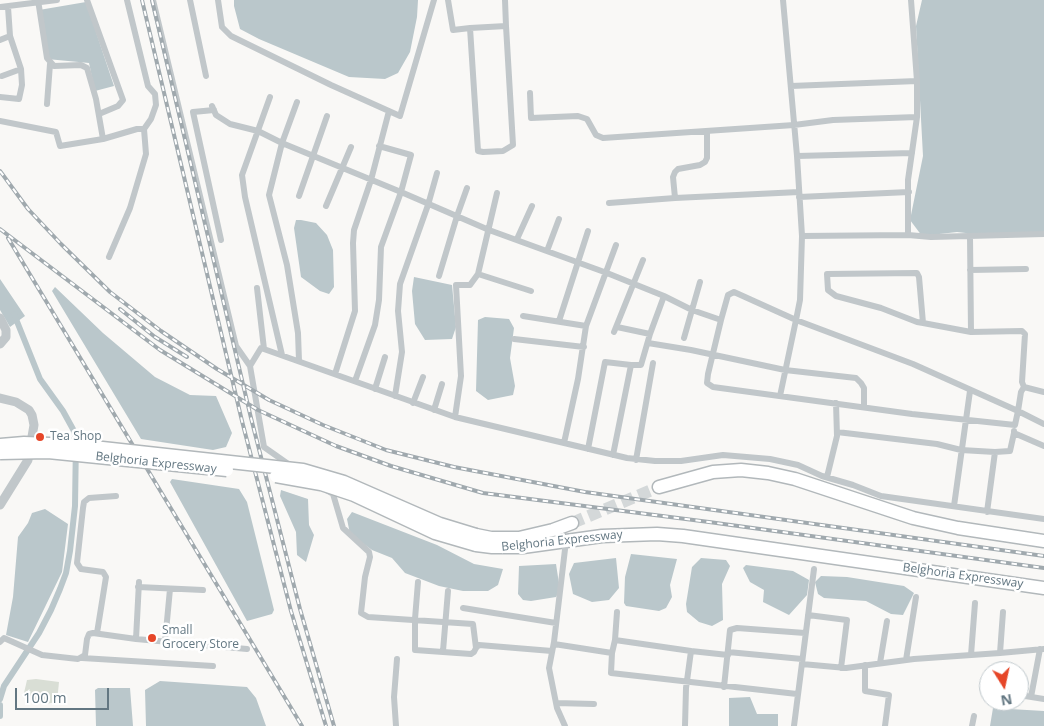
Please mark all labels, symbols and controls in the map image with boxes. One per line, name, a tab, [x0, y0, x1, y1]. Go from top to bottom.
place label: Tea Shop	[50, 430, 102, 444]
marker: Tea Shop	[34, 431, 46, 443]
street label: Belghoria Expressway	[95, 449, 217, 477]
street label: Belghoria Expressway	[501, 527, 623, 555]
street label: Belghoria Expressway	[902, 560, 1024, 592]
place label: Small Grocery Store	[162, 624, 239, 652]
marker: Small Grocery Store	[146, 632, 158, 644]
north arrow	[979, 661, 1029, 711]
scale bar	[18, 678, 111, 710]
text: 100 m	[23, 687, 67, 707]
text: N	[999, 690, 1014, 711]

